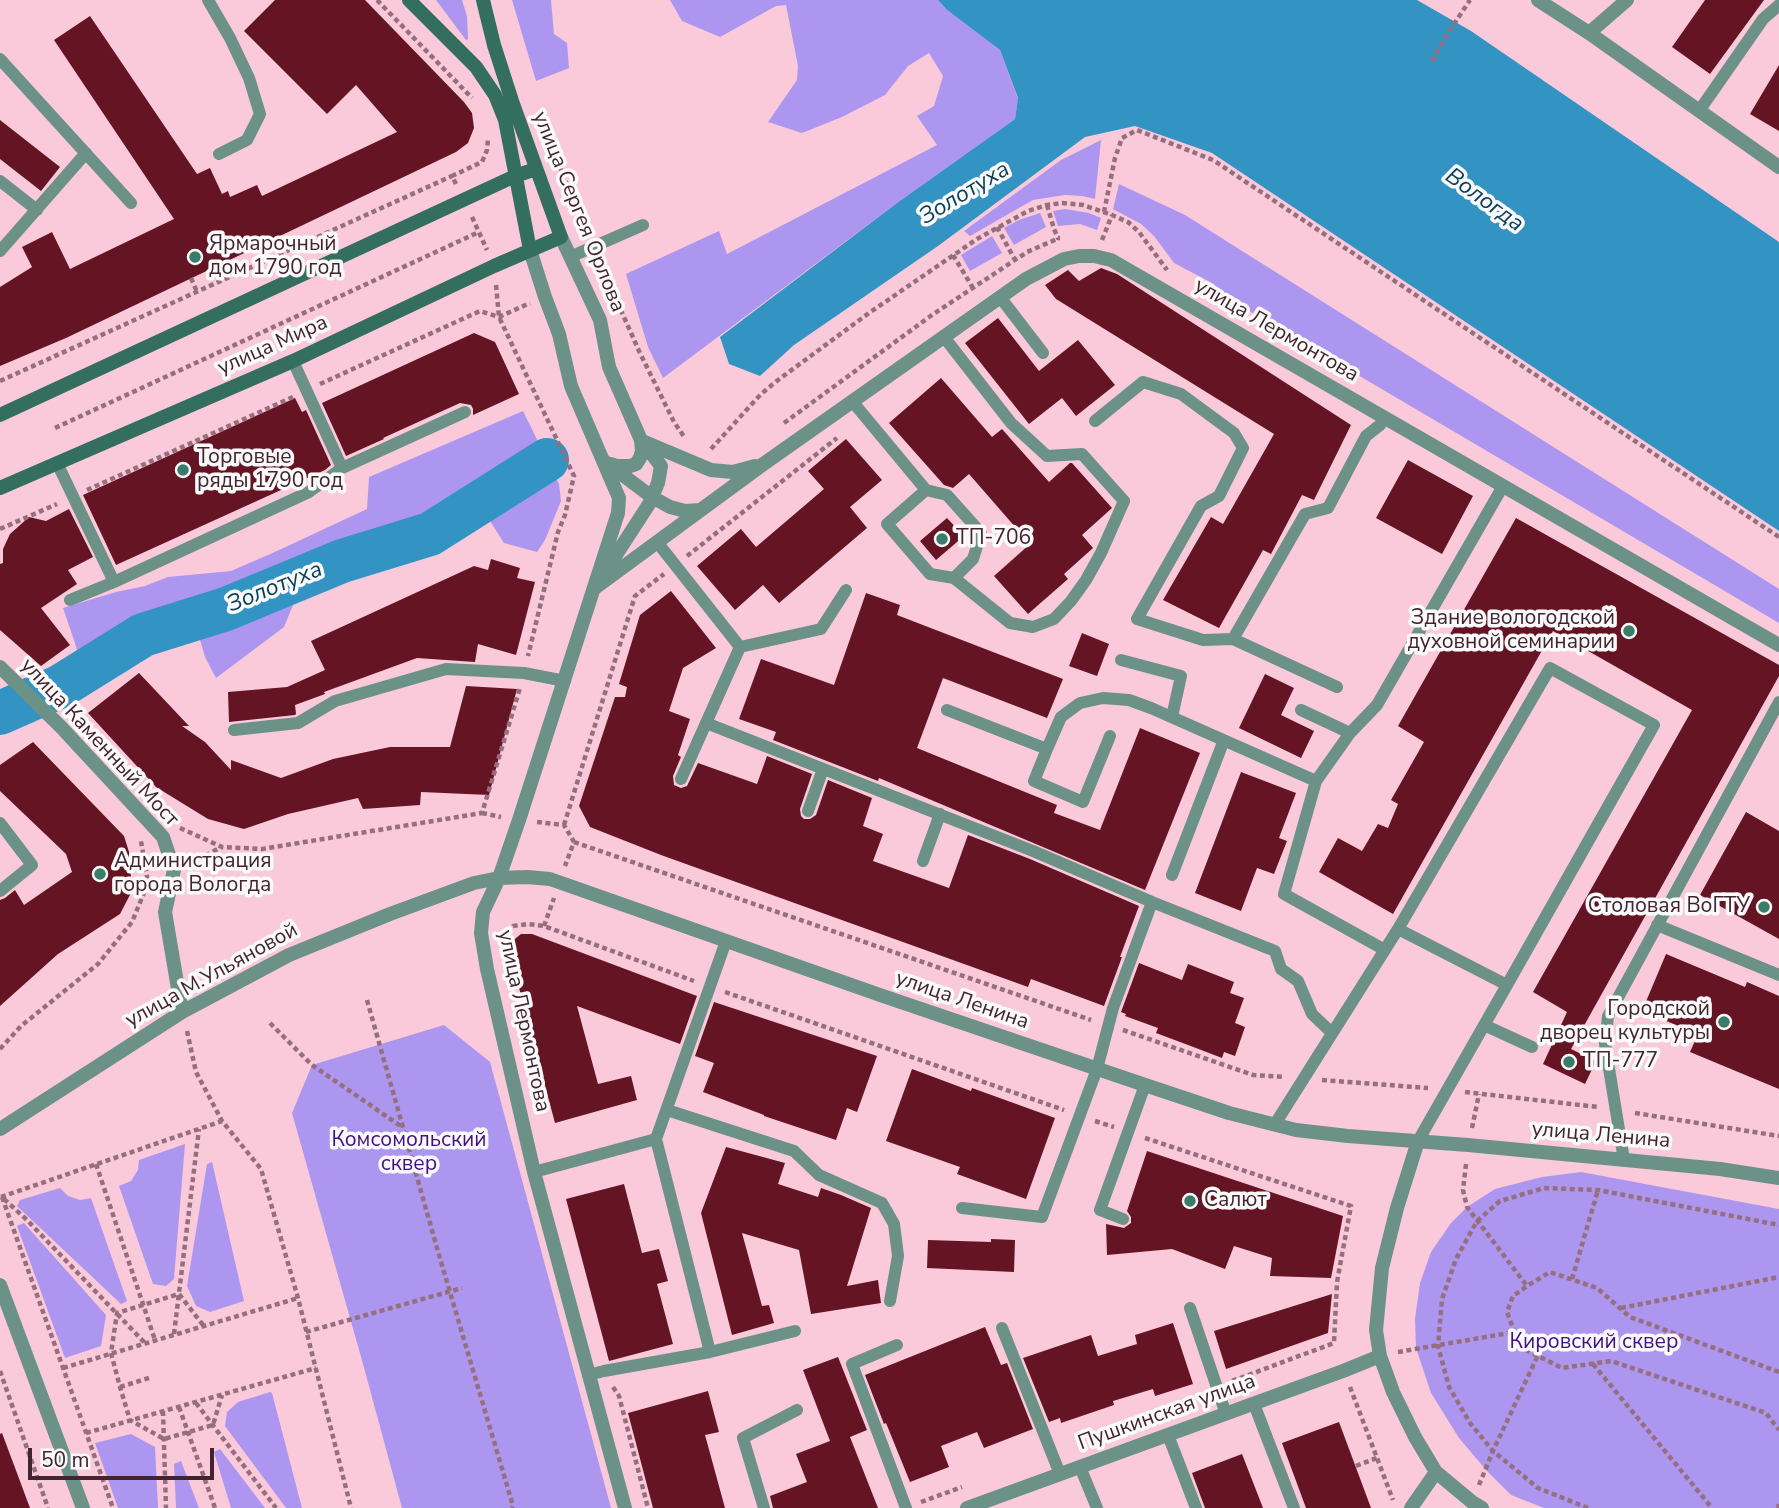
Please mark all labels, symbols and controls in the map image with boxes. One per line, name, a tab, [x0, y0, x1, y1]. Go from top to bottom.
street label: улица Сергея Орлова	[526, 108, 630, 316]
water label: Золотуха	[915, 156, 1015, 232]
water label: Вологда	[1439, 163, 1529, 239]
place label: Ярмарочный дом 1790 год	[209, 232, 342, 282]
marker: Ярмарочный дом 1790 год	[187, 249, 203, 265]
street label: улица Лермонтова	[1189, 274, 1363, 388]
street label: улица Мира	[214, 311, 332, 381]
place label: Торговые ряды 1790 год	[197, 445, 343, 495]
marker: Торговые ряды 1790 год	[175, 462, 191, 478]
place label: ТП-706	[956, 526, 1031, 552]
marker: ТП-706	[934, 531, 950, 547]
water label: Золотуха	[223, 556, 327, 620]
place label: Здание вологодской духовной семинарии	[1407, 606, 1615, 656]
marker: Здание вологодской духовной семинарии	[1621, 623, 1637, 639]
street label: улица Каменный Мост	[15, 654, 183, 832]
place label: Администрация города Вологда	[114, 849, 272, 899]
marker: Администрация города Вологда	[92, 866, 108, 882]
place label: Столовая ВоГТУ	[1588, 894, 1750, 920]
marker: Столовая ВоГТУ	[1756, 899, 1772, 915]
street label: улица М.Ульяновой	[121, 918, 303, 1034]
street label: улица Лермонтова	[491, 928, 555, 1114]
street label: улица Ленина	[892, 966, 1032, 1036]
place label: Городской дворец культуры	[1540, 997, 1710, 1047]
marker: Городской дворец культуры	[1716, 1014, 1732, 1030]
place label: ТП-777	[1583, 1049, 1658, 1075]
marker: ТП-777	[1561, 1054, 1577, 1070]
street label: улица Ленина	[1531, 1117, 1671, 1155]
park label: Комсомольский сквер	[331, 1128, 487, 1178]
place label: Салют	[1204, 1188, 1267, 1214]
marker: Салют	[1182, 1193, 1198, 1209]
park label: Кировский сквер	[1510, 1330, 1678, 1356]
street label: Пушкинская улица	[1075, 1369, 1259, 1457]
scale bar	[32, 1434, 217, 1478]
text: 50 m	[41, 1446, 90, 1474]

